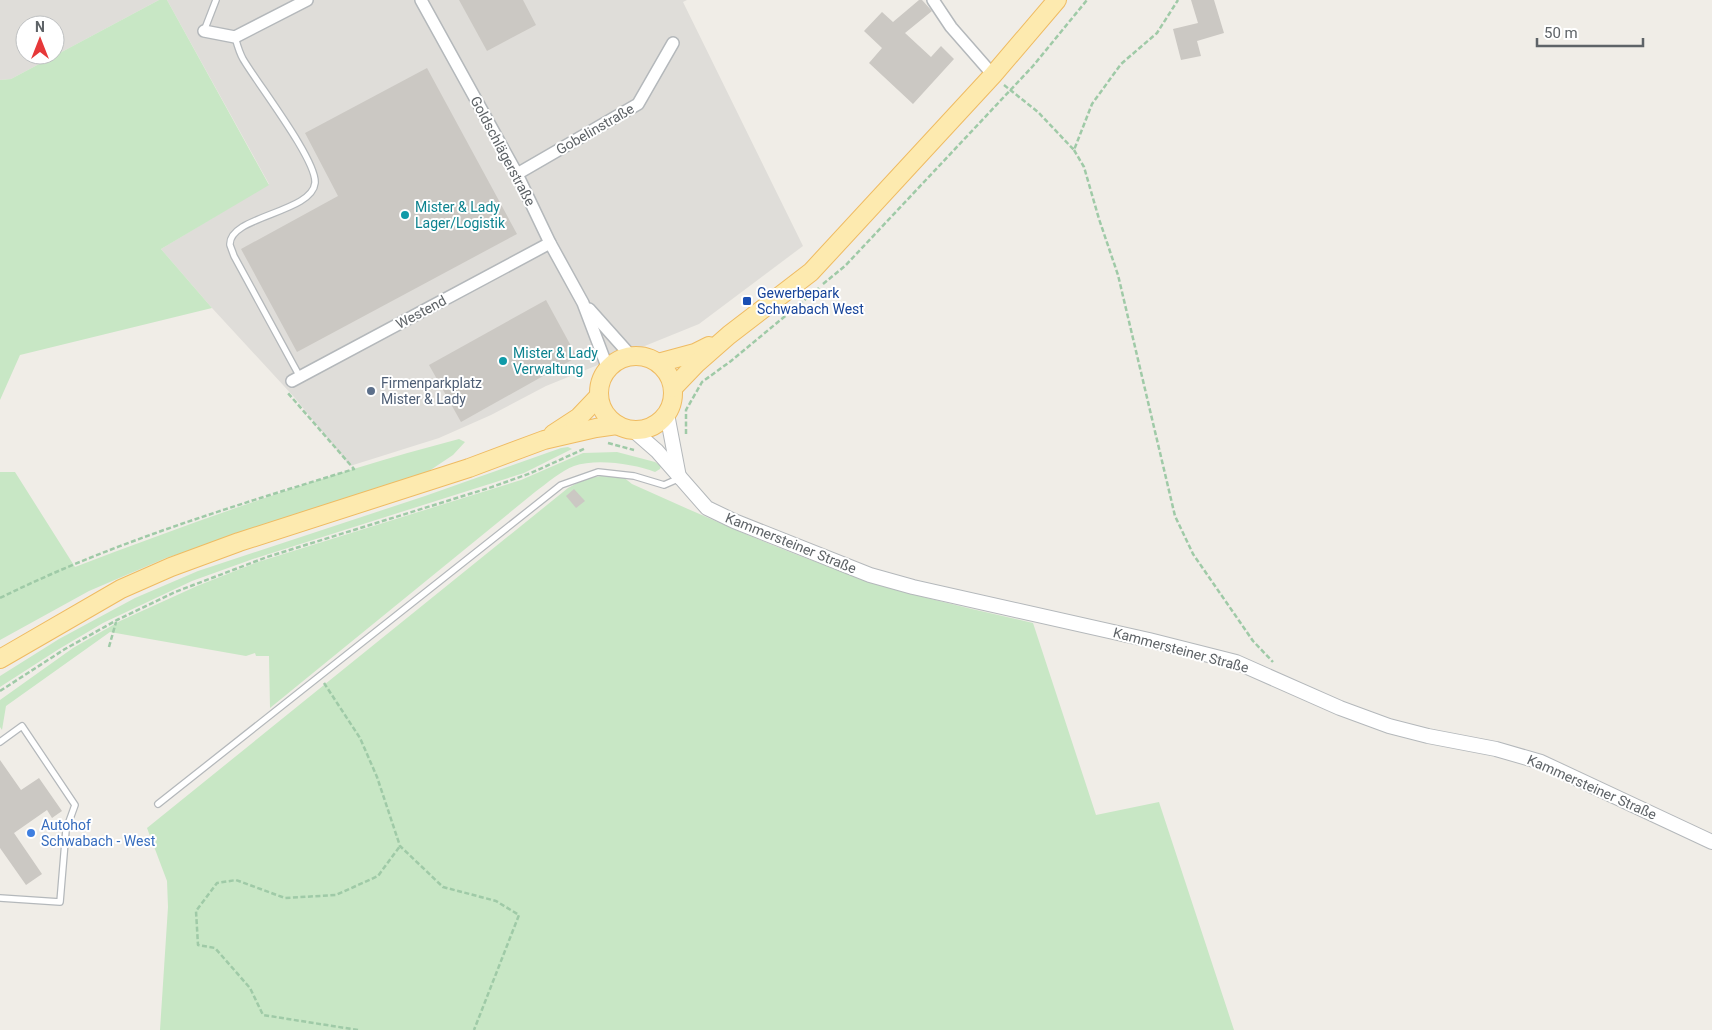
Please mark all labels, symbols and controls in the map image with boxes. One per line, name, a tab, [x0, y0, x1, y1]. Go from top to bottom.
north arrow	[15, 15, 65, 65]
scale bar	[1537, 15, 1643, 47]
text: N	[35, 19, 45, 35]
text: 50 m	[1544, 24, 1578, 42]
street label: Goldschlägerstraße	[467, 93, 539, 209]
street label: Gobelinstraße	[553, 100, 637, 158]
place label: Mister & Lady Lager/Logistik	[415, 199, 506, 231]
marker: Mister & Lady Lager/Logistik	[399, 209, 411, 221]
place label: Gewerbepark Schwabach West	[757, 285, 864, 317]
street label: Westend	[393, 292, 449, 332]
marker: Gewerbepark Schwabach West	[741, 295, 753, 307]
place label: Mister & Lady Verwaltung	[513, 345, 598, 377]
marker: Mister & Lady Verwaltung	[497, 355, 509, 367]
place label: Firmenparkplatz Mister & Lady	[381, 375, 482, 407]
marker: Firmenparkplatz Mister & Lady	[365, 385, 377, 397]
street label: Kammersteiner Straße	[723, 509, 859, 577]
street label: Kammersteiner Straße	[1111, 624, 1251, 676]
street label: Kammersteiner Straße	[1525, 751, 1659, 823]
place label: Autohof Schwabach - West	[41, 817, 156, 849]
marker: Autohof Schwabach - West	[25, 827, 37, 839]

